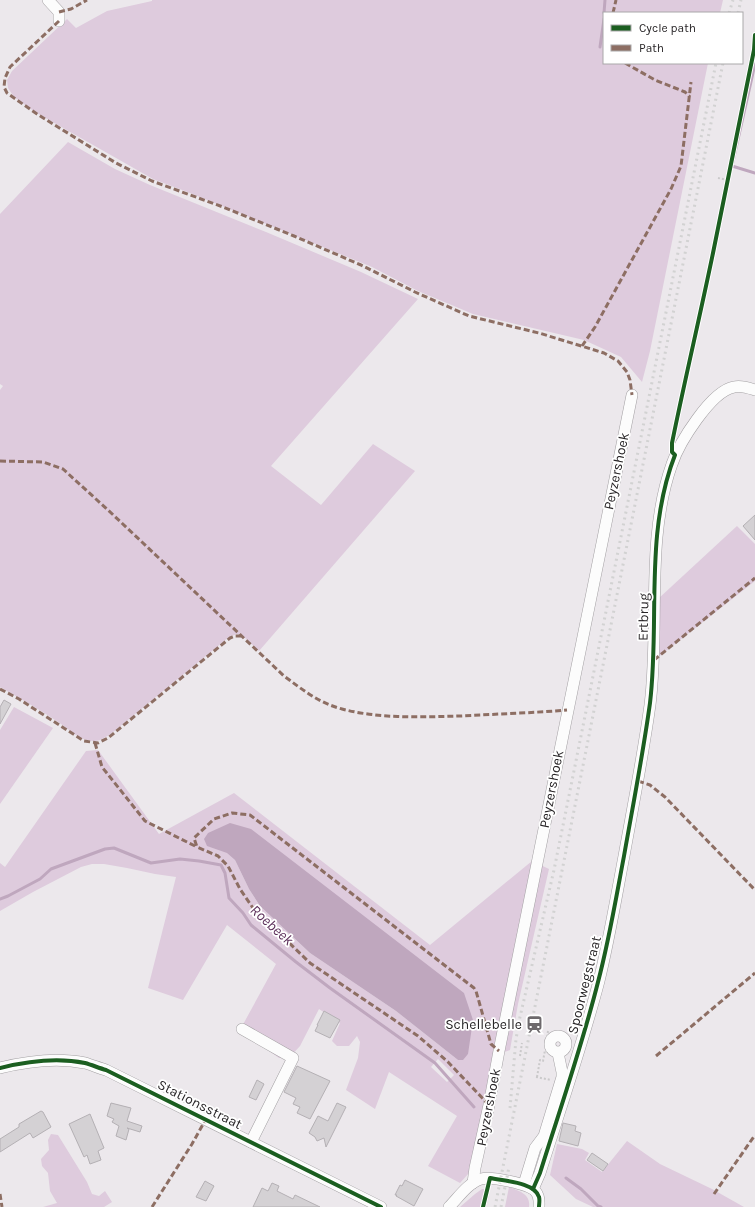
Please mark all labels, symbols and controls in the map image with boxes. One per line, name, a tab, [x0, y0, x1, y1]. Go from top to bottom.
legend	[603, 12, 743, 64]
text: Cycle path	[639, 21, 696, 35]
text: Path	[639, 41, 664, 55]
street label: Peyzershoek	[600, 431, 633, 511]
street label: Ertbrug	[635, 593, 652, 641]
street label: Peyzershoek	[536, 749, 567, 829]
water label: Roebeek	[247, 901, 298, 949]
street label: Spoorwegstraat	[564, 934, 605, 1036]
station icon: Schellebelle	[525, 1014, 545, 1034]
place label: Schellebelle	[445, 1016, 522, 1033]
street label: Peyzershoek	[473, 1067, 504, 1147]
street label: Stationsstraat	[155, 1076, 245, 1133]

